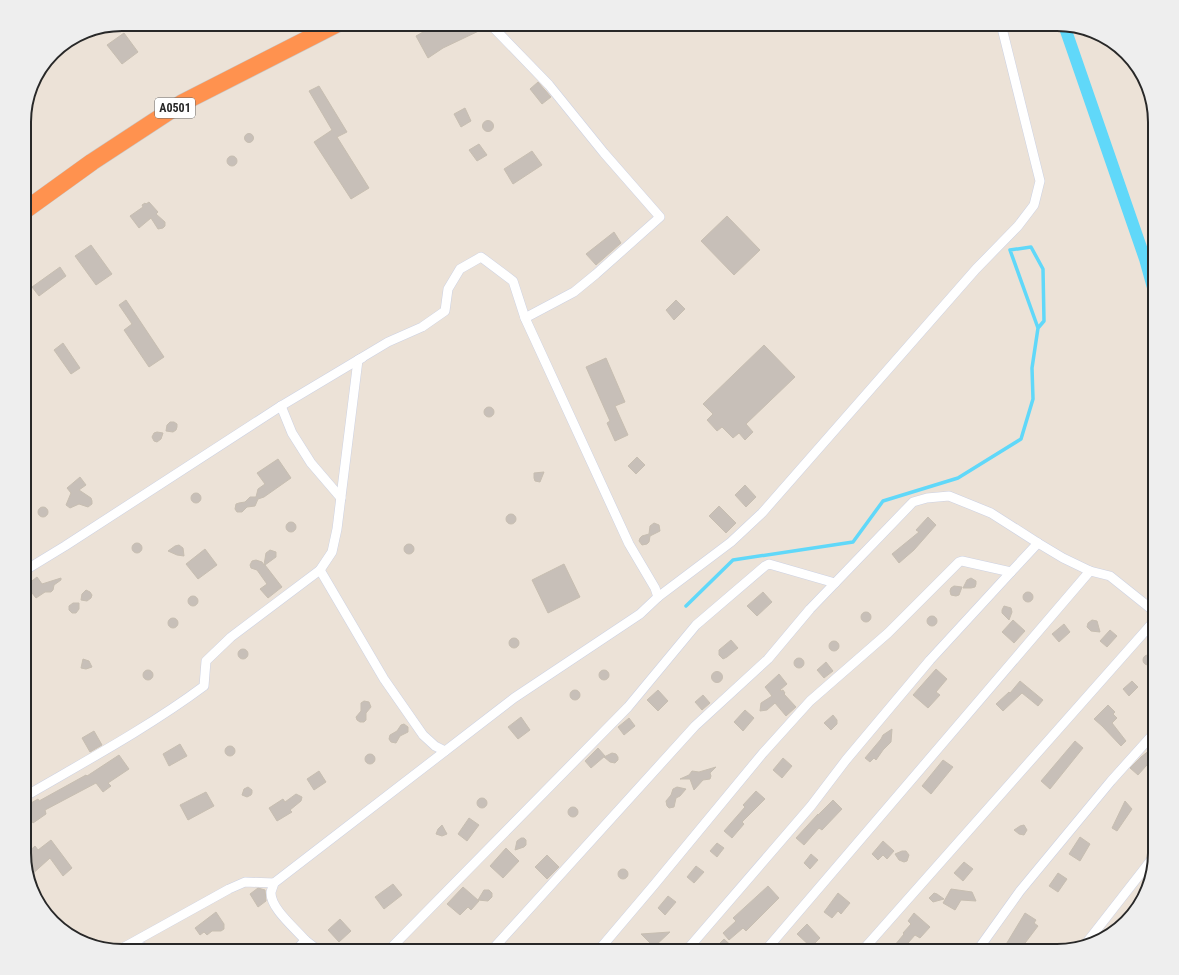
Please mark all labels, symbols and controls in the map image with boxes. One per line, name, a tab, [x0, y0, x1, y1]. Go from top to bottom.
road number: A0501	[155, 98, 195, 118]

